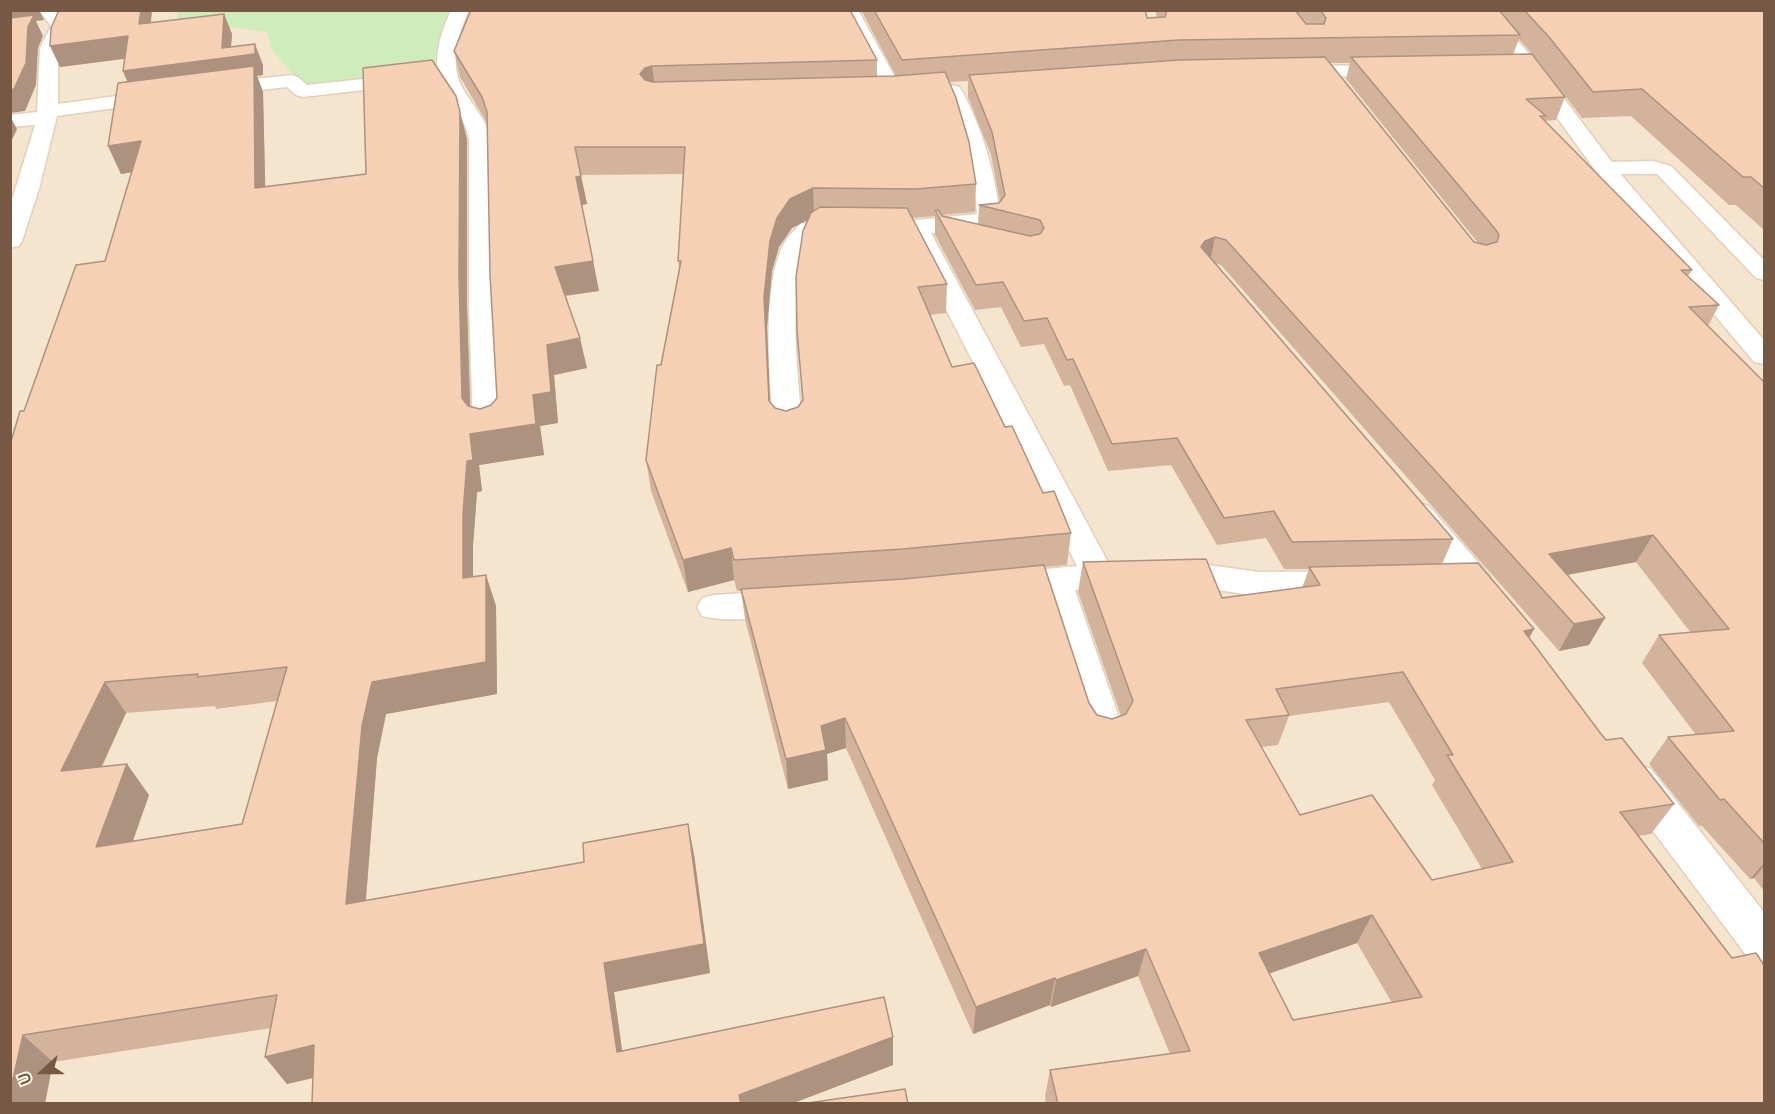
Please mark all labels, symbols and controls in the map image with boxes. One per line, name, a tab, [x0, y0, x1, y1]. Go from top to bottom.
north arrow	[12, 1042, 72, 1102]
text: U	[14, 1070, 36, 1087]

